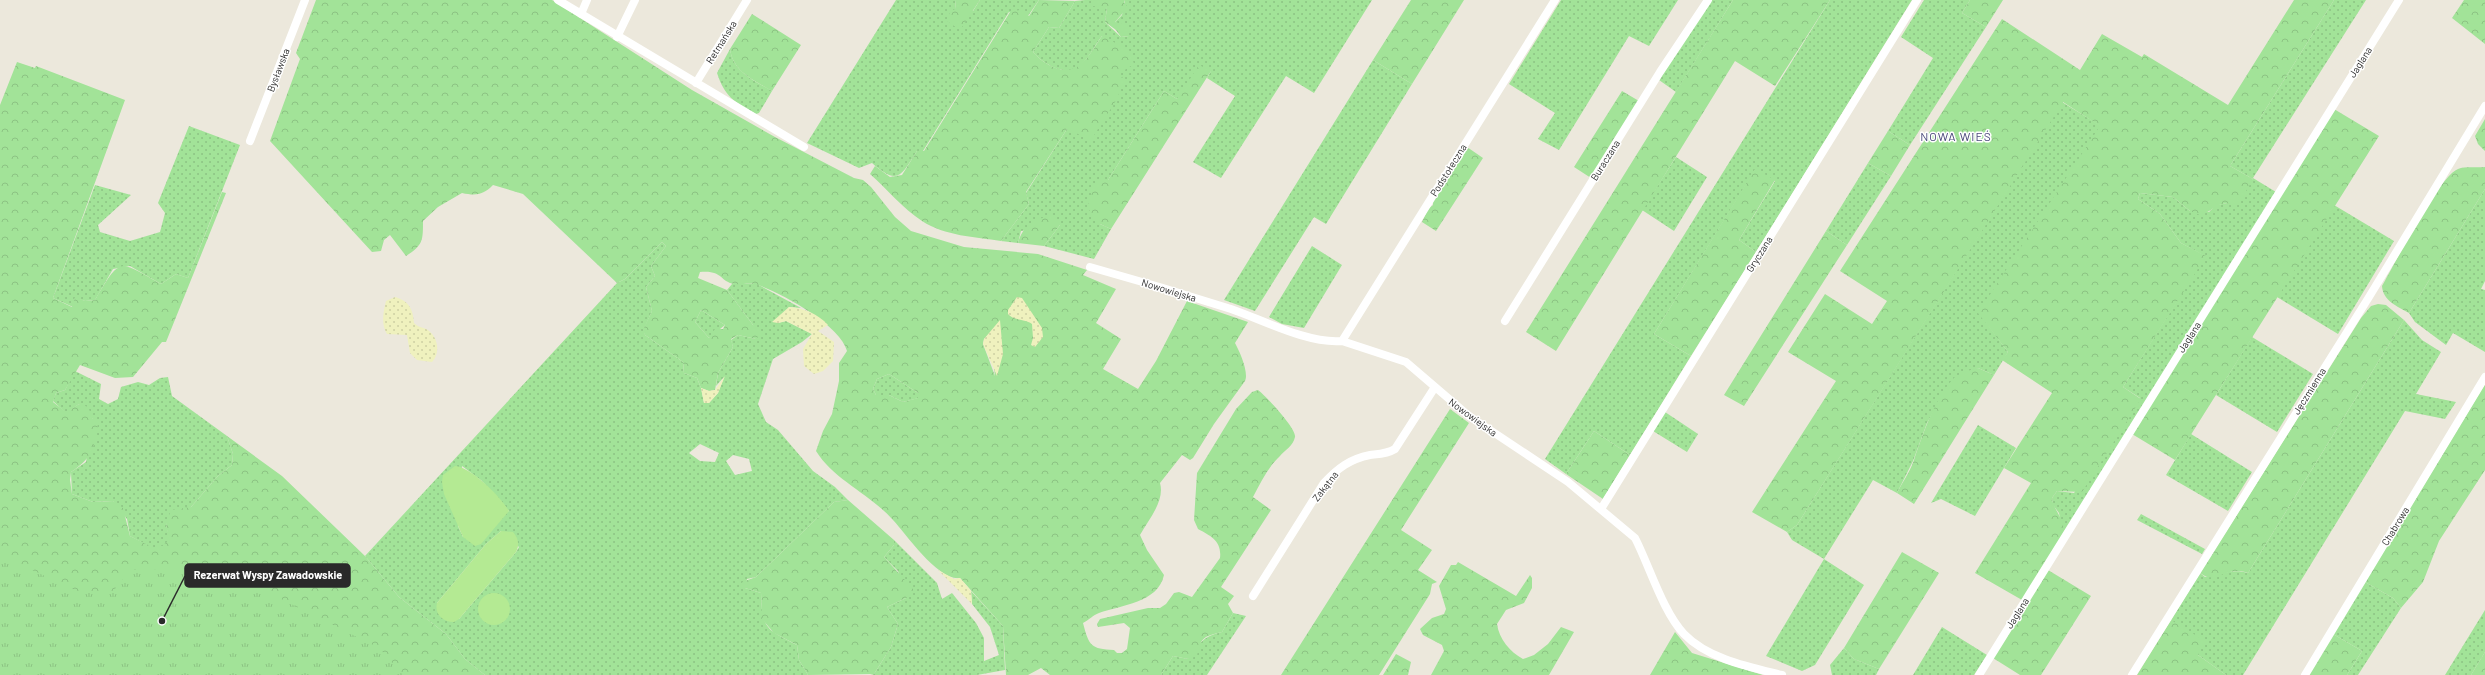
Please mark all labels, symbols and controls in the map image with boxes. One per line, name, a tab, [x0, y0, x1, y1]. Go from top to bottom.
street label: Retmańska	[703, 18, 739, 66]
street label: Jaglana	[2346, 44, 2374, 80]
street label: Bysławska	[264, 47, 292, 93]
district label: NOWA WIEŚ	[1920, 129, 1992, 143]
street label: Buraczana	[1588, 138, 1622, 182]
street label: Podstołeczna	[1427, 142, 1469, 198]
street label: Gryczana	[1743, 234, 1775, 274]
street label: Nowowiejska	[1140, 276, 1198, 304]
street label: Jaglana	[2175, 319, 2203, 355]
street label: Jęczmienna	[2290, 365, 2328, 417]
street label: Nowowiejska	[1447, 395, 1499, 439]
street label: Zakątna	[1310, 469, 1340, 503]
street label: Chabrowa	[2379, 504, 2411, 548]
callout: Rezerwat Wyspy Zawadowskie	[185, 564, 350, 587]
text: Rezerwat Wyspy Zawadowskie	[194, 568, 342, 581]
street label: Jaglana	[2003, 595, 2031, 631]

